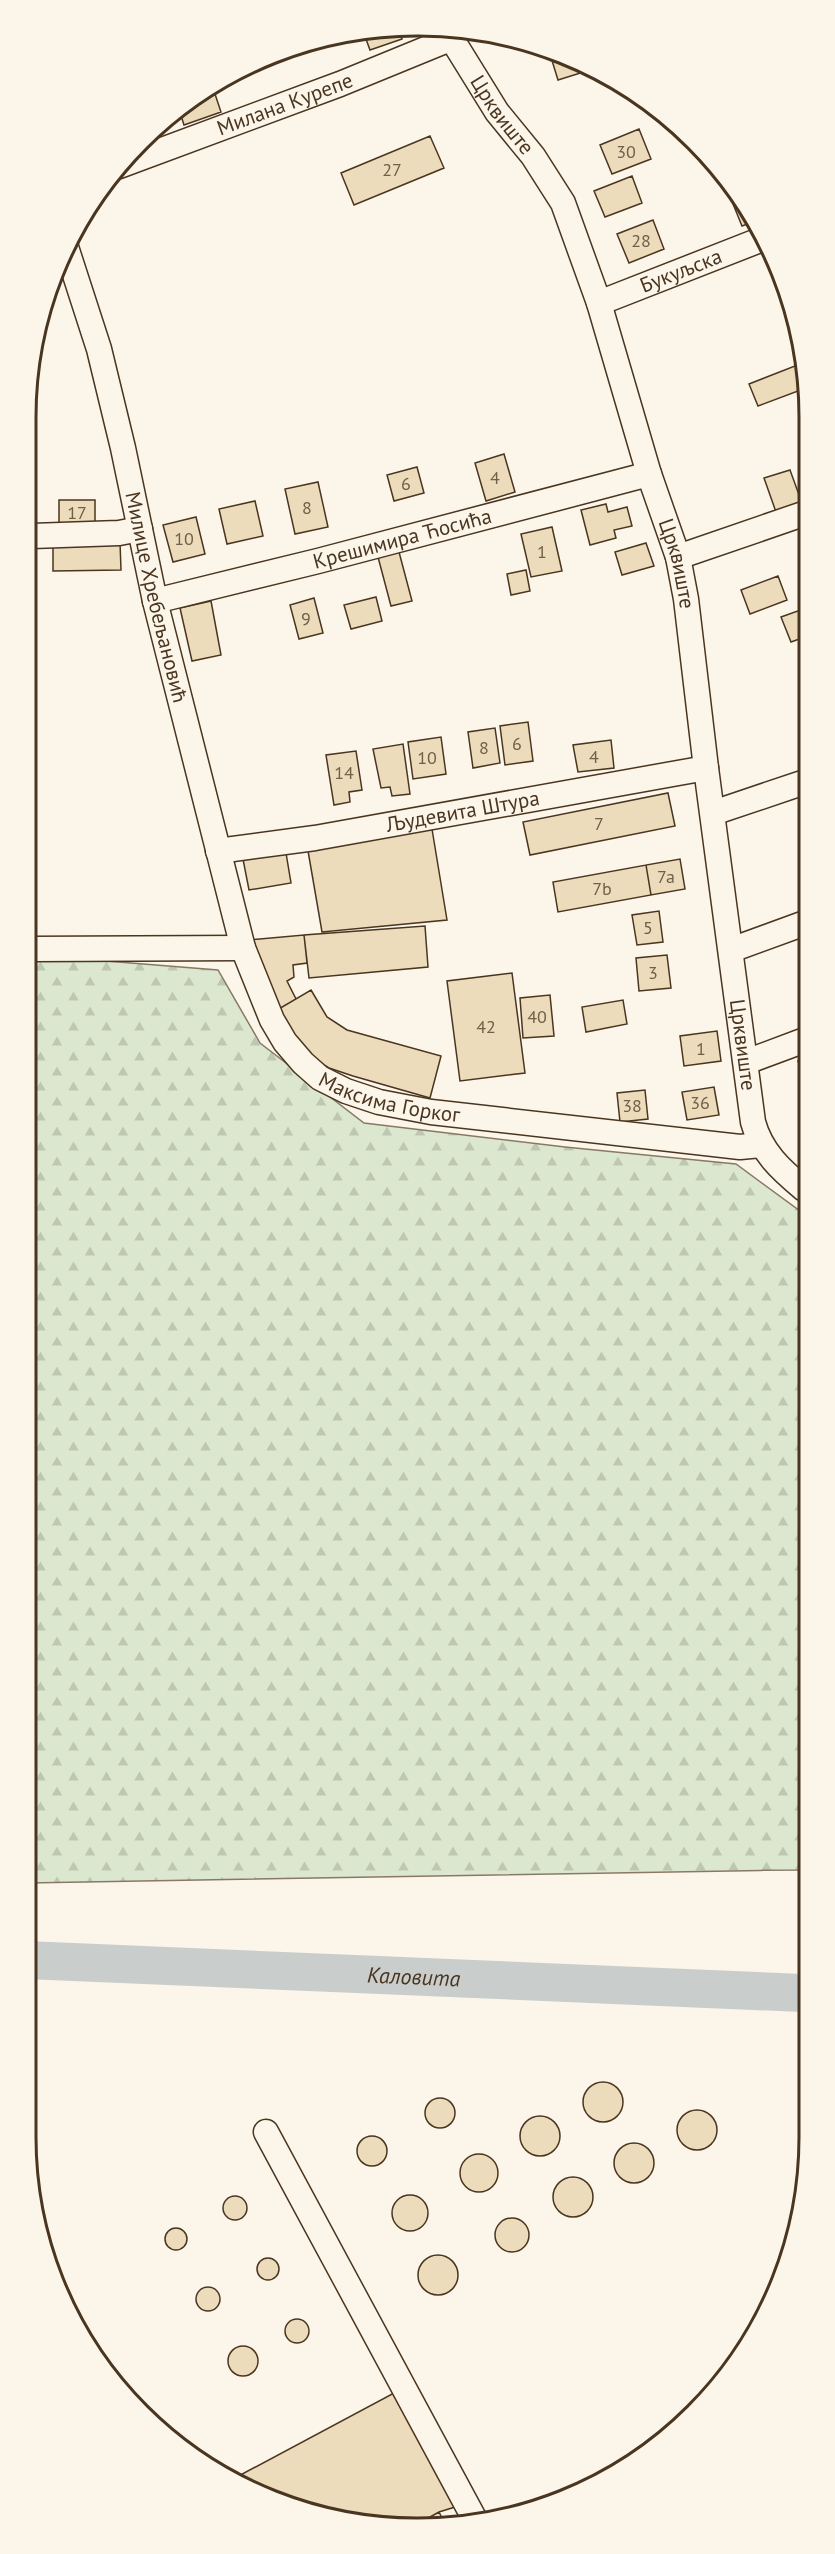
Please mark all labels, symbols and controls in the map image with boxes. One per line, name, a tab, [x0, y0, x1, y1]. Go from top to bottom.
street label: Милана Курепе	[213, 66, 357, 141]
street label: Црквиште	[464, 70, 540, 160]
house number: 30	[616, 140, 636, 163]
house number: 27	[382, 158, 402, 181]
house number: 28	[631, 229, 651, 252]
street label: Букуљска	[636, 242, 726, 299]
house number: 4	[490, 466, 500, 489]
house number: 6	[401, 472, 411, 495]
street label: Милице Хребељановић	[119, 489, 194, 706]
house number: 8	[302, 496, 312, 519]
house number: 17	[67, 501, 87, 524]
street label: Крешимира Ћосића	[310, 502, 494, 575]
street label: Црквиште	[653, 515, 701, 610]
house number: 10	[174, 527, 194, 550]
house number: 1	[537, 540, 547, 563]
house number: 9	[301, 607, 311, 630]
house number: 6	[512, 732, 522, 755]
house number: 8	[479, 736, 489, 759]
house number: 4	[589, 745, 599, 768]
house number: 10	[417, 746, 437, 769]
house number: 14	[334, 761, 354, 784]
street label: Људевита Штура	[383, 784, 541, 838]
house number: 7	[594, 812, 604, 835]
house number: 7a	[657, 865, 675, 888]
house number: 7b	[592, 877, 612, 900]
house number: 5	[643, 916, 653, 939]
house number: 3	[648, 961, 658, 984]
street label: Црквиште	[724, 997, 763, 1092]
house number: 40	[527, 1005, 547, 1028]
house number: 42	[476, 1015, 496, 1038]
house number: 1	[696, 1037, 706, 1060]
street label: Максима Горког	[314, 1066, 462, 1128]
house number: 36	[690, 1091, 710, 1114]
house number: 38	[622, 1094, 642, 1117]
water label: Каловита	[366, 1961, 461, 1992]

